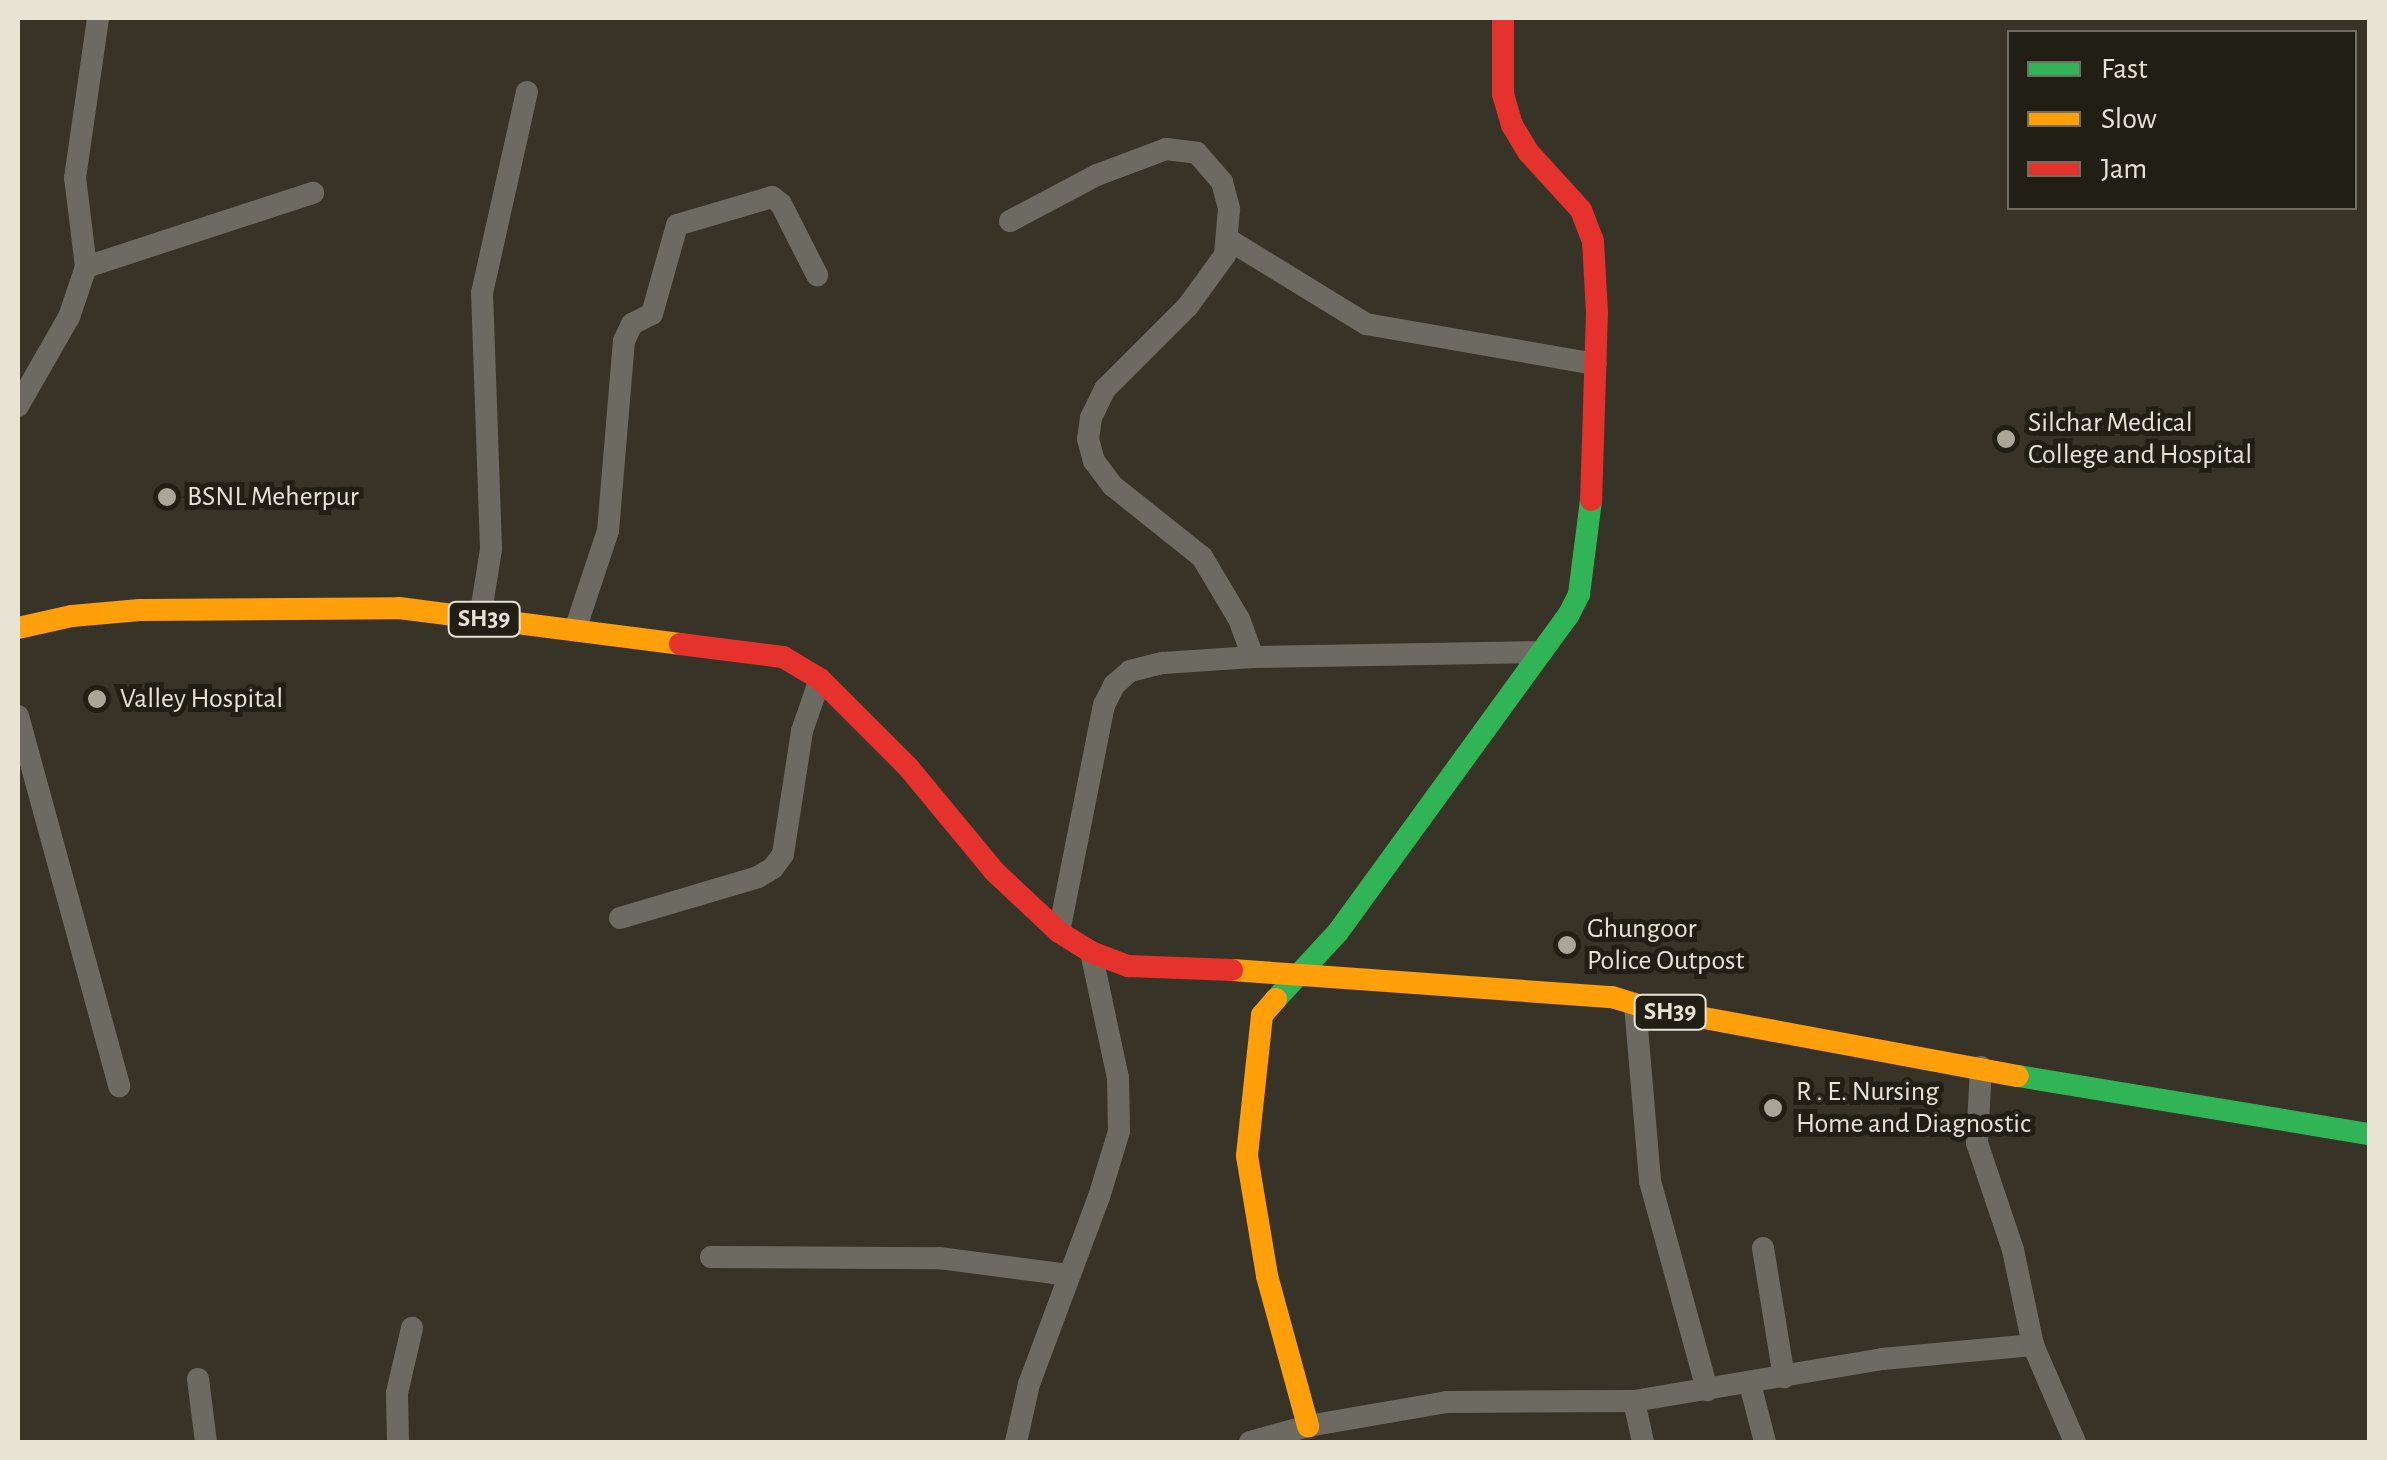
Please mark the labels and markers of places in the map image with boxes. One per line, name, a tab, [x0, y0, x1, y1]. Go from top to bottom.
place label: Silchar Medical College and Hospital	[2028, 406, 2252, 472]
marker: Silchar Medical College and Hospital	[1993, 426, 2019, 452]
place label: BSNL Meherpur	[187, 480, 359, 514]
marker: BSNL Meherpur	[156, 486, 178, 508]
place label: Valley Hospital	[120, 682, 283, 716]
marker: Valley Hospital	[84, 686, 110, 712]
place label: Ghungoor Police Outpost	[1587, 912, 1744, 978]
marker: Ghungoor Police Outpost	[1556, 934, 1578, 956]
place label: R . E. Nursing Home and Diagnostic	[1796, 1075, 2031, 1141]
marker: R . E. Nursing Home and Diagnostic	[1760, 1095, 1786, 1121]

